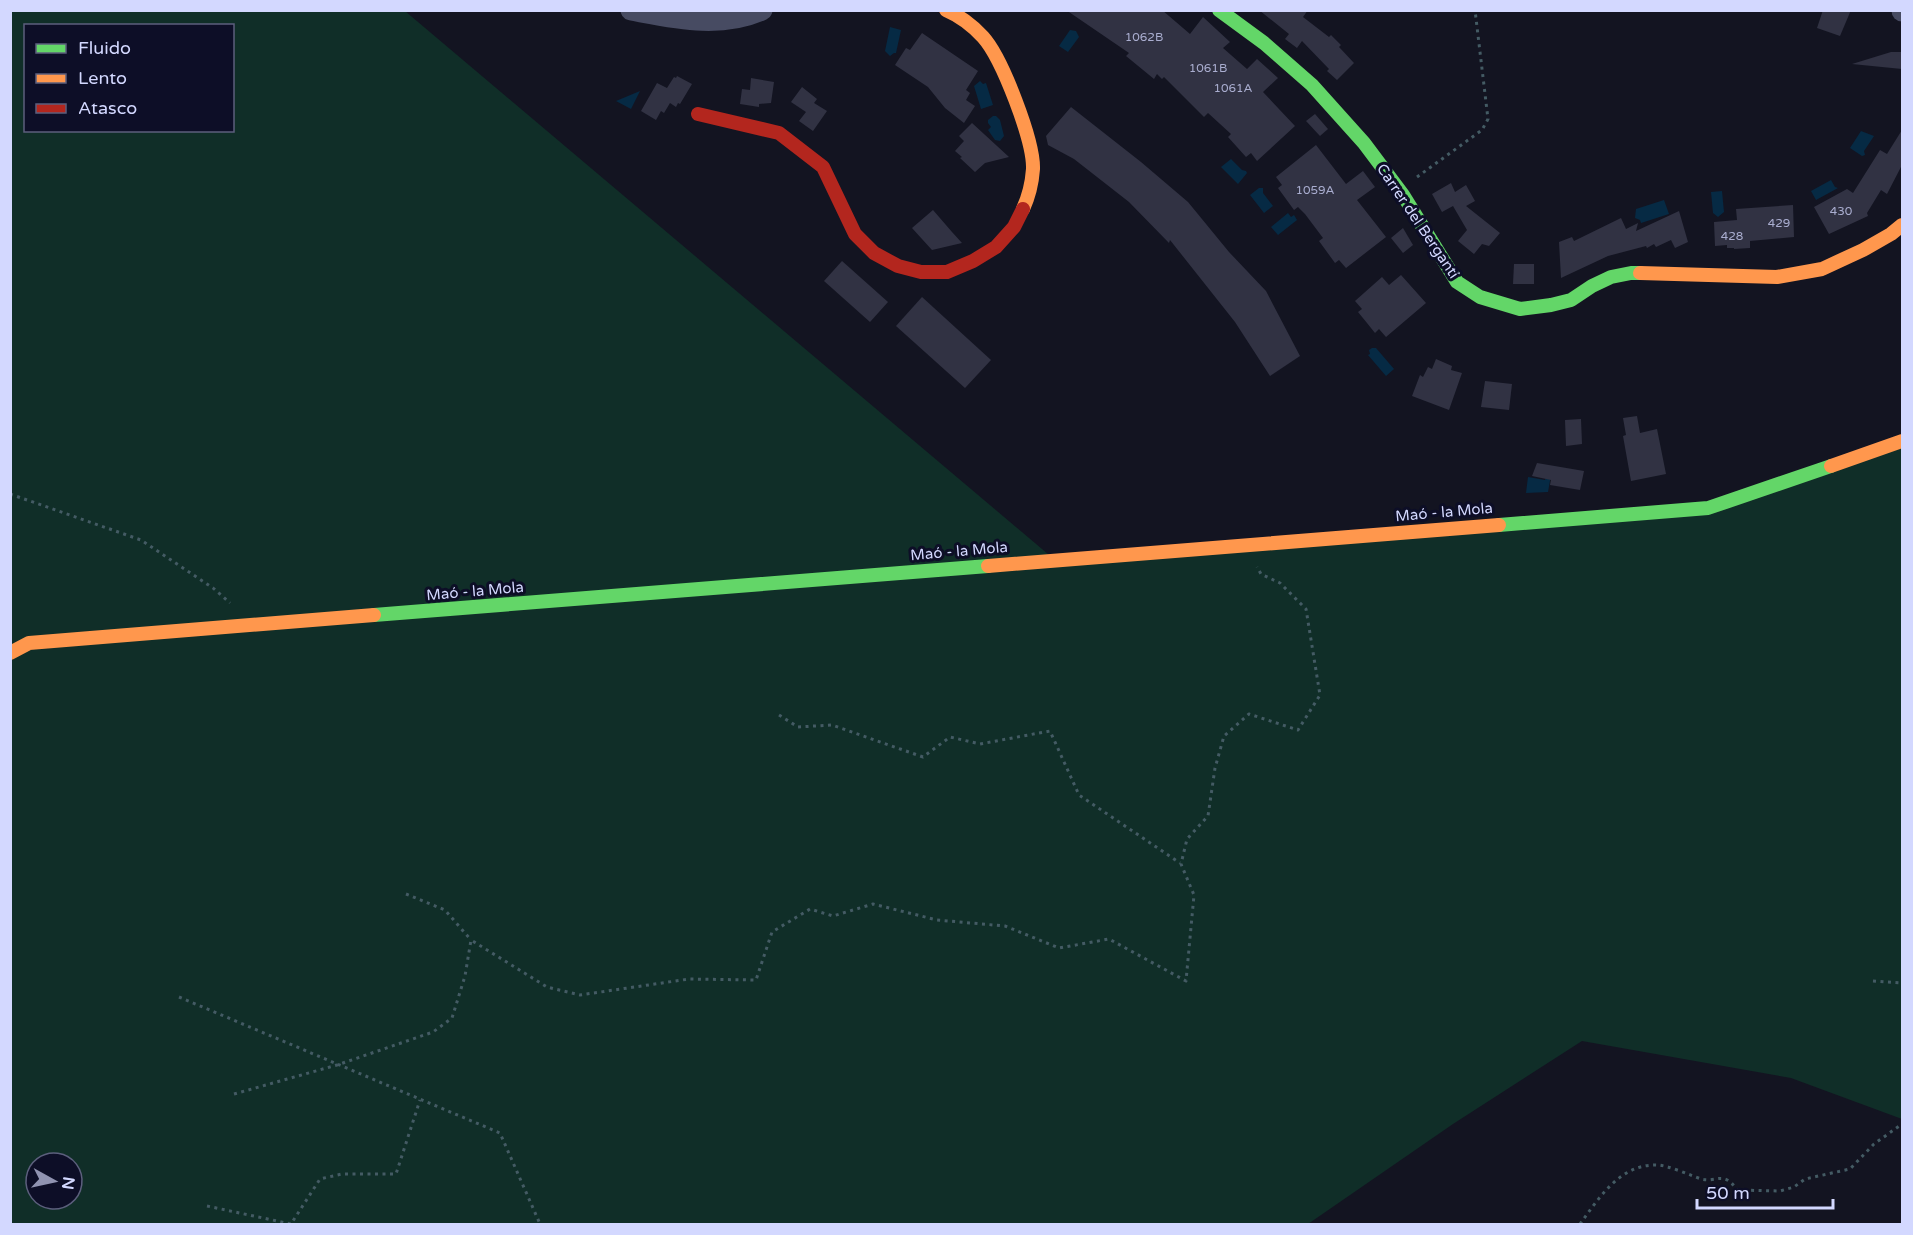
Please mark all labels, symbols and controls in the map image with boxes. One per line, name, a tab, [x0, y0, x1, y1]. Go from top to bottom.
legend	[24, 24, 234, 132]
house number: 1062B	[1125, 30, 1163, 44]
text: Fluido	[78, 37, 131, 59]
house number: 1061B	[1189, 61, 1227, 75]
text: Lento	[78, 67, 127, 89]
house number: 1061A	[1213, 81, 1253, 95]
text: Atasco	[78, 97, 137, 119]
street label: Carrer del Bergantí	[1373, 160, 1463, 282]
house number: 1059A	[1295, 183, 1335, 197]
house number: 430	[1830, 204, 1853, 218]
house number: 429	[1768, 216, 1790, 230]
house number: 428	[1721, 229, 1743, 243]
street label: Maó - la Mola	[1395, 499, 1493, 525]
street label: Maó - la Mola	[910, 538, 1008, 564]
street label: Maó - la Mola	[426, 578, 524, 604]
north arrow	[24, 1151, 84, 1211]
scale bar	[1697, 1172, 1834, 1210]
text: N	[57, 1175, 79, 1191]
text: 50 m	[1706, 1182, 1750, 1204]

